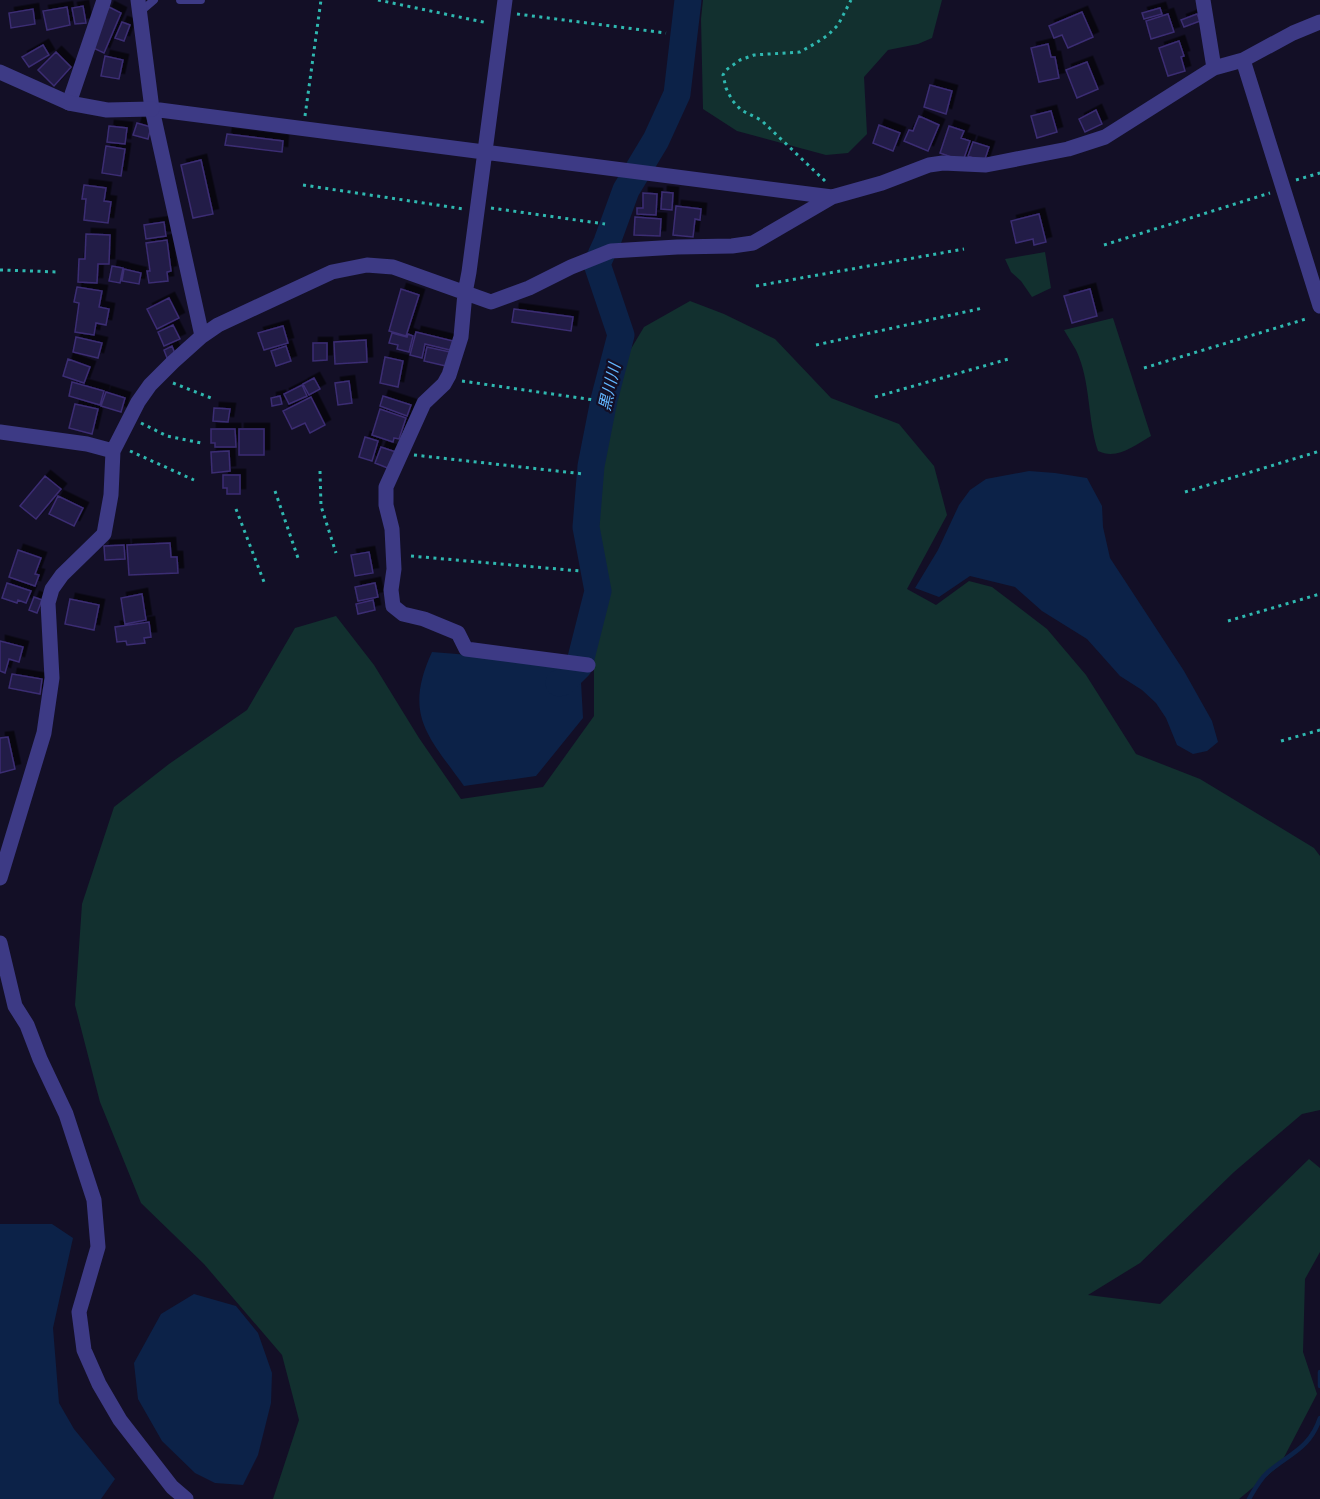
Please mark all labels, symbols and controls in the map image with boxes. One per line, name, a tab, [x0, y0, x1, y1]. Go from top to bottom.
water label: 黒川川	[595, 360, 625, 413]

